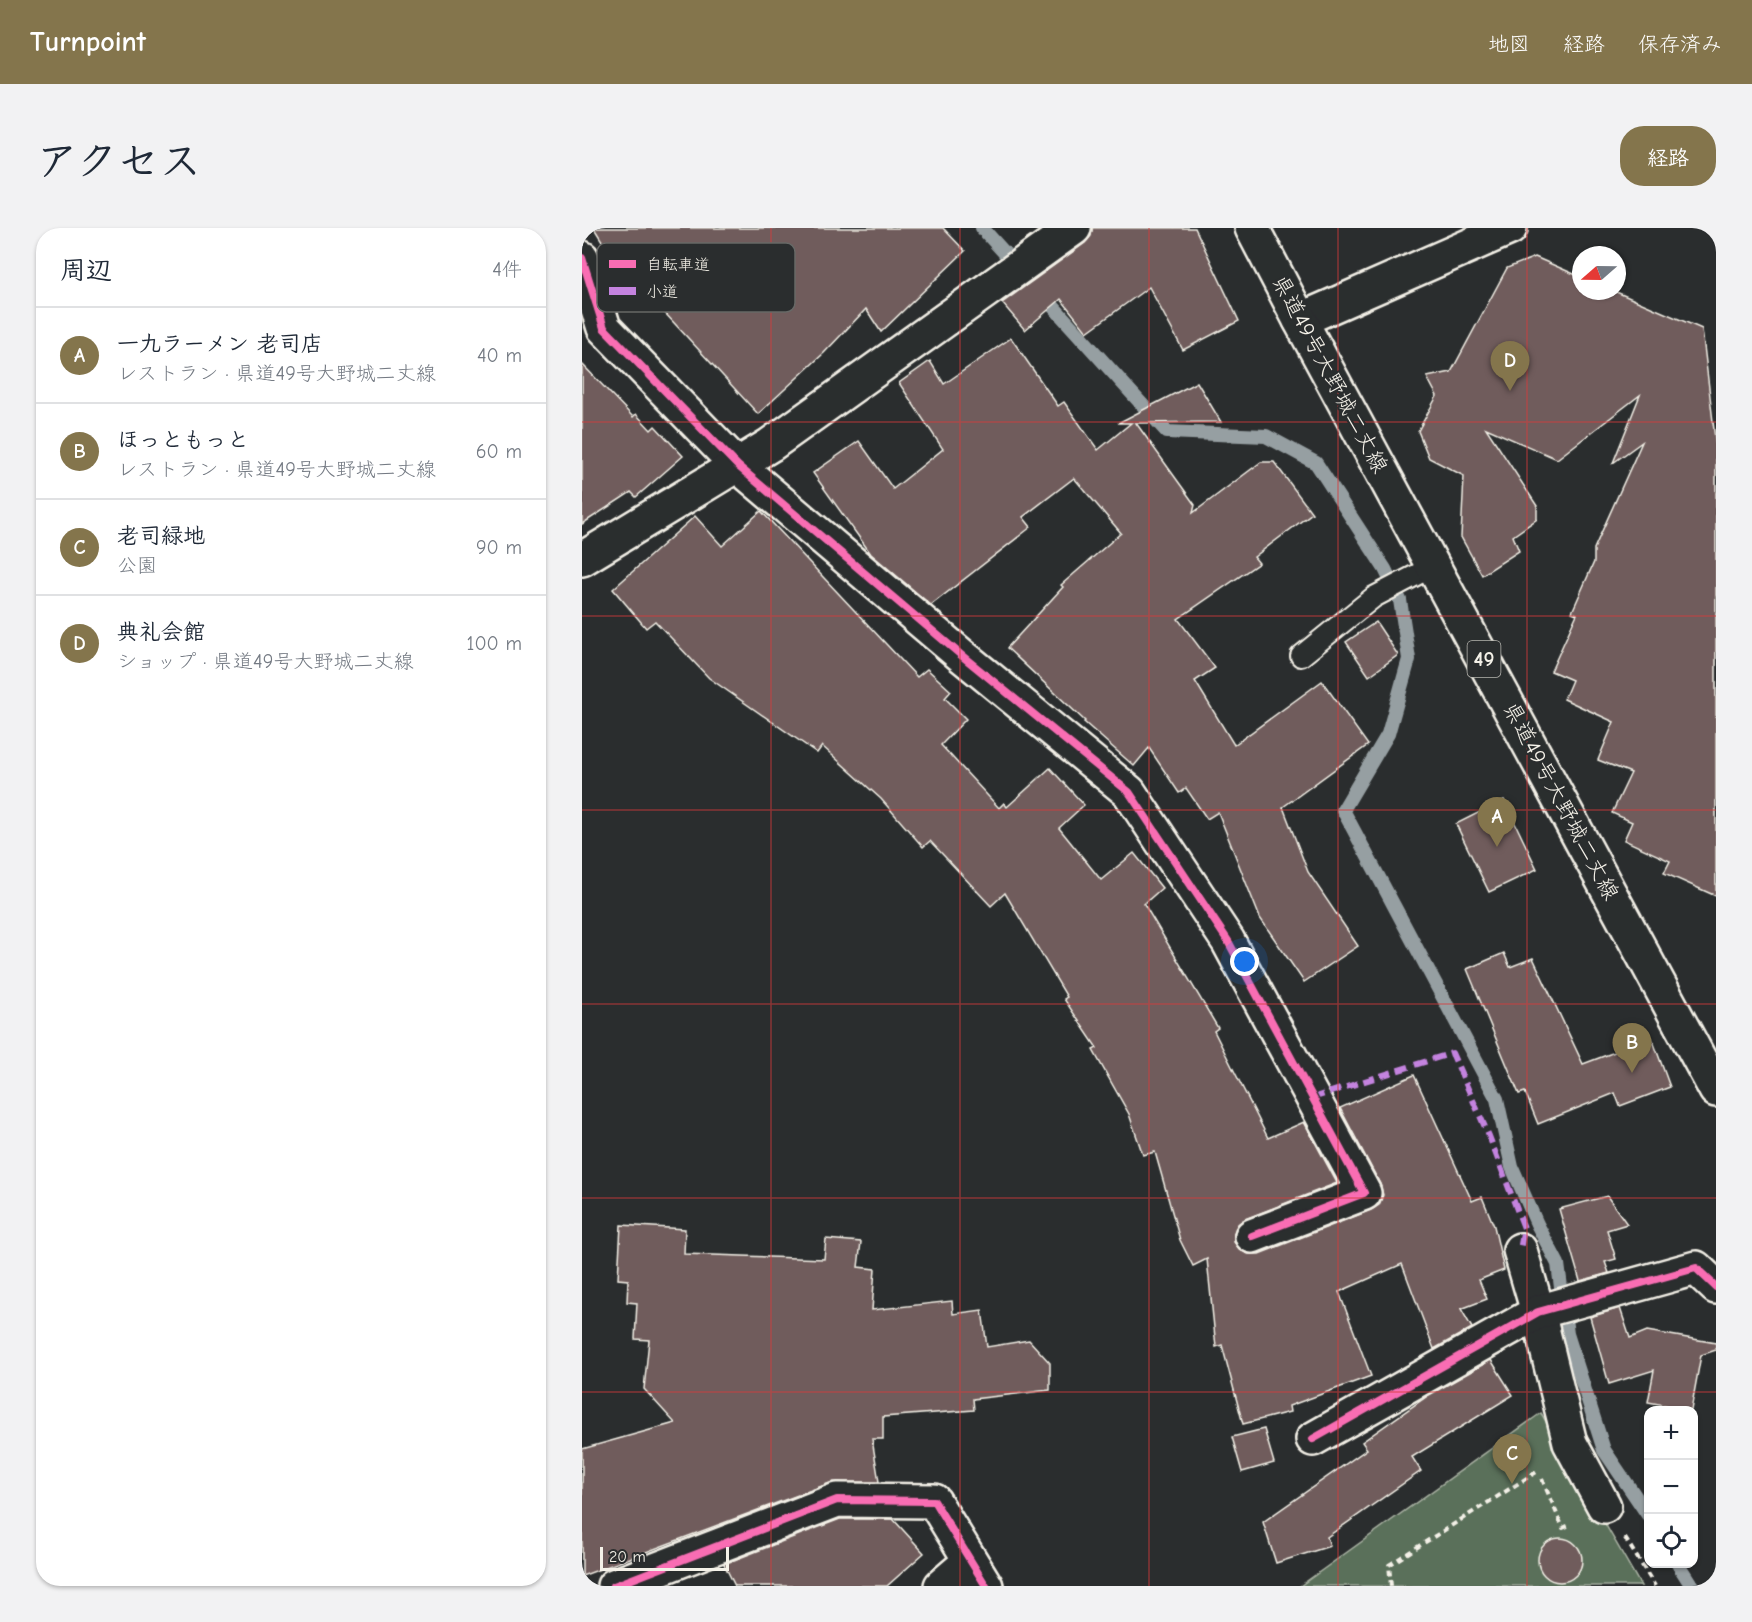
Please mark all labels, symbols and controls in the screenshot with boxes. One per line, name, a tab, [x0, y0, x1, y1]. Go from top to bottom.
text: Turnpoint	[30, 26, 146, 58]
text: 地図	[1488, 32, 1530, 56]
text: 経路	[1563, 32, 1605, 56]
text: 保存済み	[1638, 32, 1722, 56]
button: 経路	[1620, 126, 1716, 186]
text: アクセス	[36, 137, 201, 186]
legend	[597, 243, 795, 312]
north arrow	[1572, 246, 1626, 300]
text: 周辺	[60, 256, 112, 286]
text: 自転車道	[646, 256, 710, 274]
text: 4件	[492, 258, 522, 281]
street label: 県道49号大野城二丈線	[1267, 271, 1393, 477]
text: 小道	[646, 283, 678, 301]
text: 一九ラーメン 老司店	[117, 331, 323, 357]
pin: D	[1490, 342, 1530, 391]
text: A	[74, 344, 85, 367]
text: 40 m	[477, 344, 522, 367]
text: レストラン · 県道49号大野城二丈線	[117, 362, 436, 385]
text: ほっともっと	[117, 427, 249, 453]
text: B	[73, 440, 86, 463]
text: 60 m	[476, 440, 522, 463]
text: レストラン · 県道49号大野城二丈線	[117, 458, 436, 481]
text: 老司緑地	[117, 523, 205, 549]
text: C	[73, 536, 86, 559]
text: 90 m	[476, 536, 522, 559]
text: 公園	[117, 554, 157, 577]
text: 典礼会館	[117, 619, 205, 645]
text: D	[73, 632, 86, 655]
text: 100 m	[467, 632, 522, 655]
road number: 49	[1468, 641, 1500, 677]
text: ショップ · 県道49号大野城二丈線	[117, 650, 413, 673]
street label: 県道49号大野城二丈線	[1498, 698, 1624, 904]
pin: A	[1478, 798, 1516, 847]
your location	[1230, 947, 1259, 976]
pin: B	[1612, 1024, 1652, 1073]
map controls	[1644, 1406, 1698, 1568]
button: +	[1644, 1406, 1698, 1460]
pin: C	[1492, 1434, 1532, 1484]
button: −	[1644, 1460, 1698, 1514]
button: locate	[1644, 1514, 1698, 1568]
scale bar	[600, 1544, 729, 1572]
text: 20 m	[609, 1548, 646, 1566]

